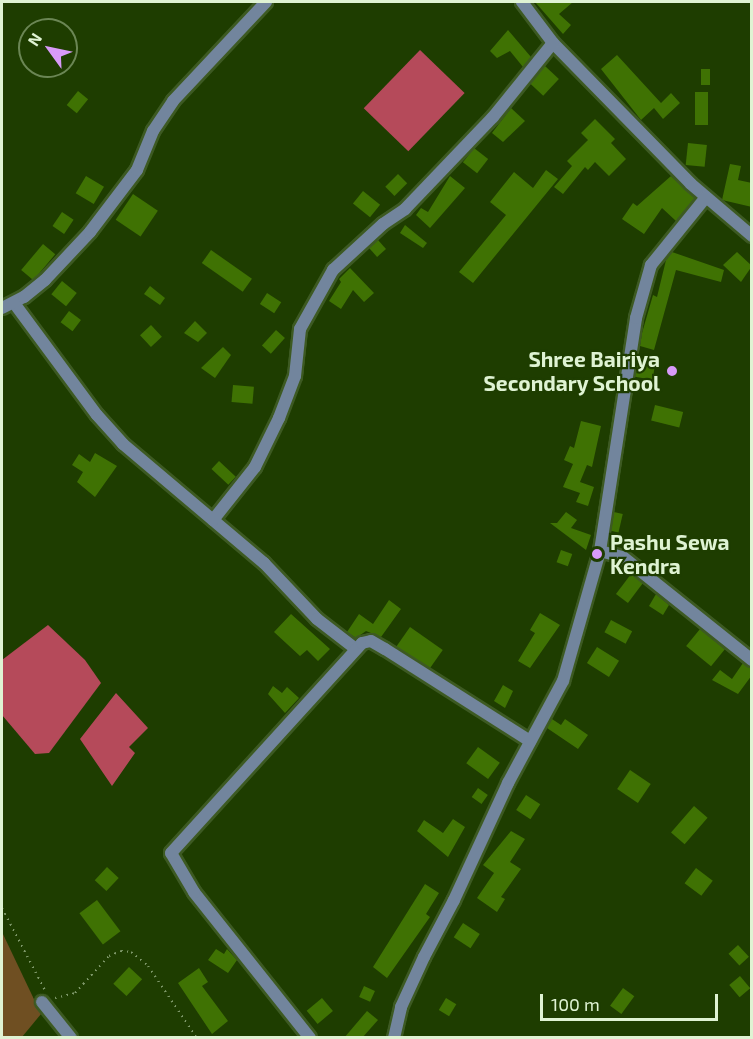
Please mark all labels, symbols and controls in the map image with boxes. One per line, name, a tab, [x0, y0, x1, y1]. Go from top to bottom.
north arrow	[18, 18, 78, 78]
text: N	[23, 29, 45, 49]
place label: Shree Bairiya Secondary School	[483, 346, 660, 396]
marker: Shree Bairiya Secondary School	[665, 364, 679, 378]
place label: Pashu Sewa Kendra	[610, 529, 729, 579]
marker: Pashu Sewa Kendra	[588, 545, 606, 563]
scale bar	[543, 982, 722, 1020]
text: 100 m	[551, 993, 600, 1015]

